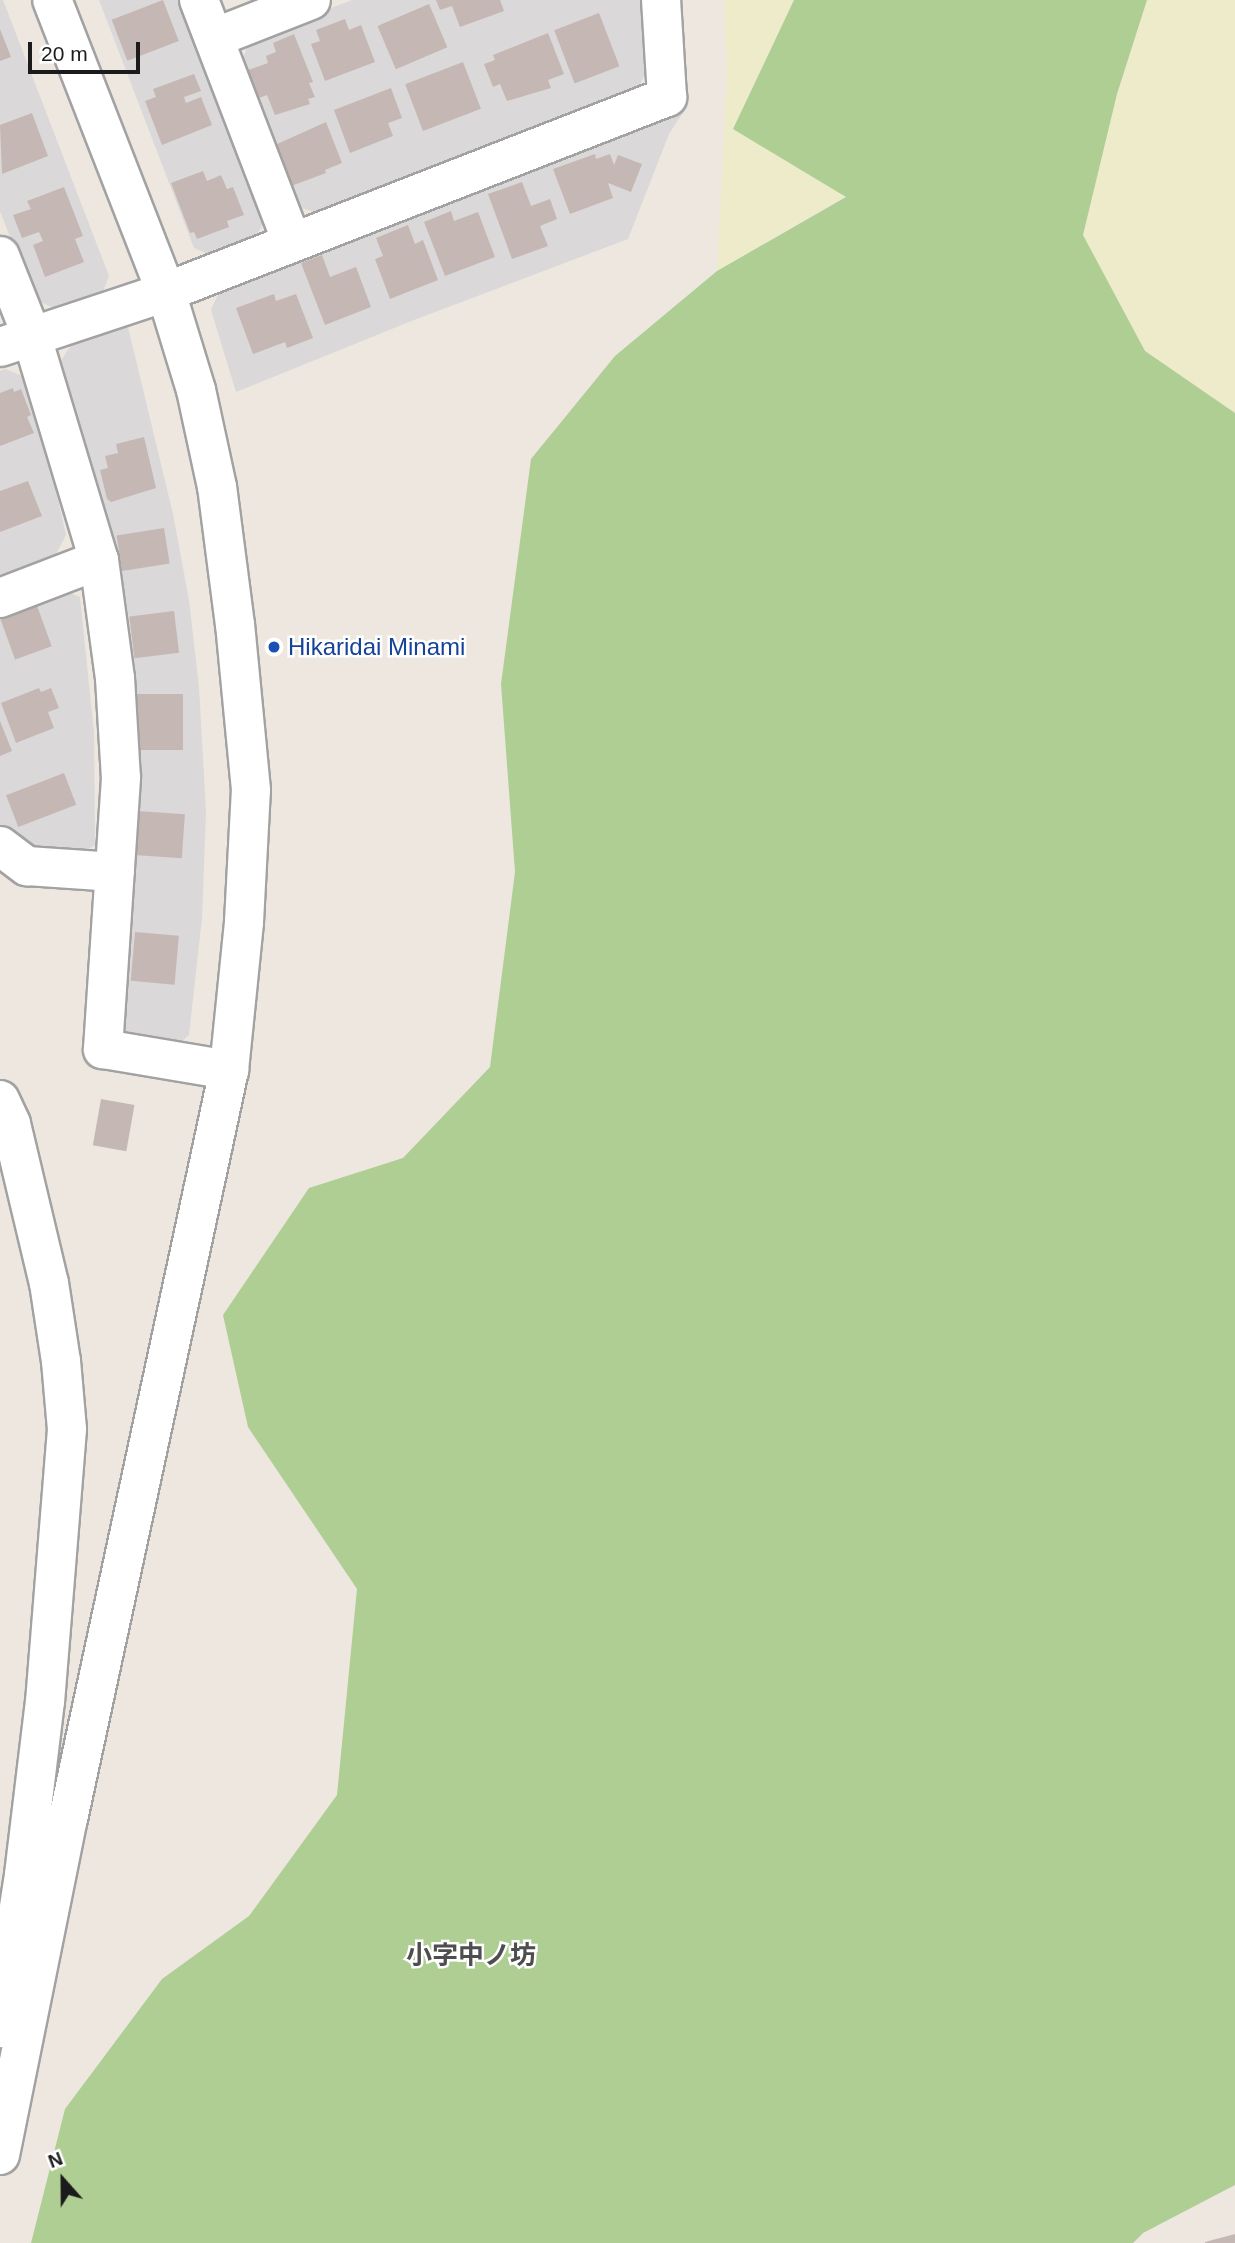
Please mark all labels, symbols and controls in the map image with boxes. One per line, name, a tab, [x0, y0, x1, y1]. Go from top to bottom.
scale bar	[32, 28, 144, 72]
text: 20 m	[41, 42, 88, 65]
place label: Hikaridai Minami	[288, 633, 465, 661]
marker: Hikaridai Minami	[266, 639, 282, 655]
district label: 小字中ノ坊	[406, 1940, 536, 1972]
north arrow	[28, 2145, 98, 2215]
text: N	[45, 2148, 65, 2172]

